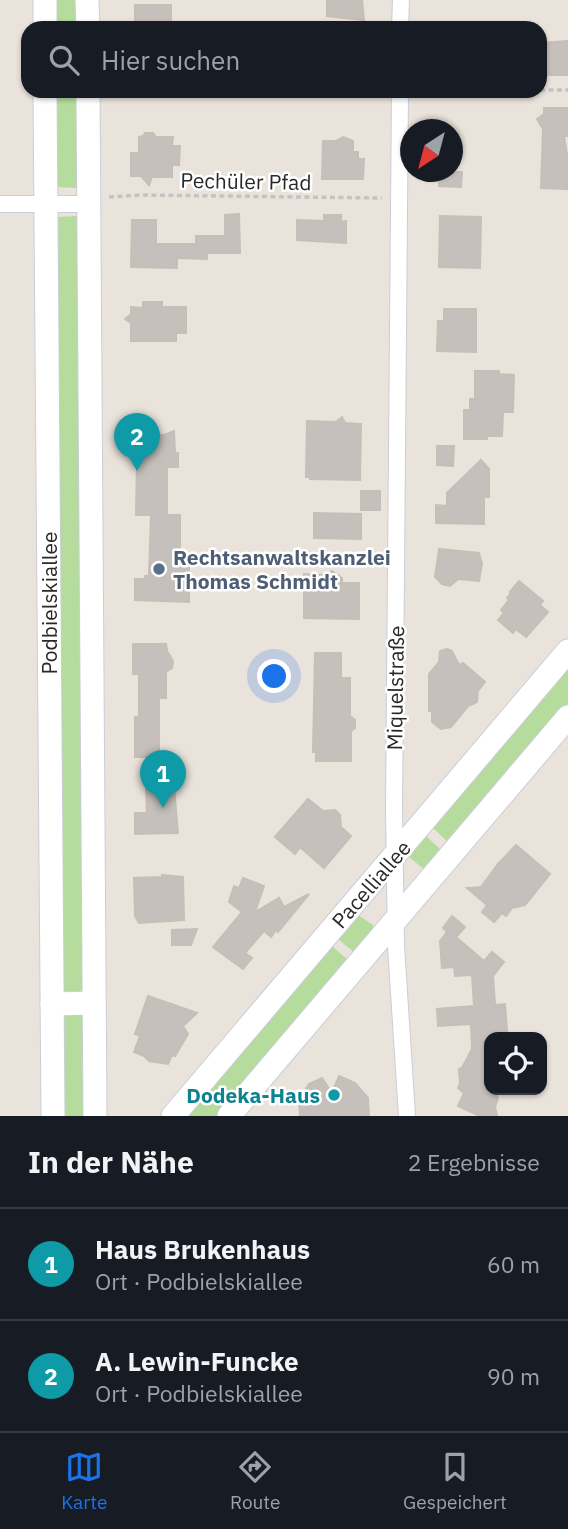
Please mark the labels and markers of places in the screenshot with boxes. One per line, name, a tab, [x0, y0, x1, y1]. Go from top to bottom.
pin: 2	[114, 413, 160, 471]
place label: Rechtsanwaltskanzlei Thomas Schmidt	[173, 543, 391, 595]
marker: Rechtsanwaltskanzlei Thomas Schmidt	[151, 561, 167, 577]
pin: 1	[140, 750, 186, 808]
place label: Dodeka-Haus	[186, 1081, 320, 1109]
marker: Dodeka-Haus	[326, 1087, 342, 1103]

